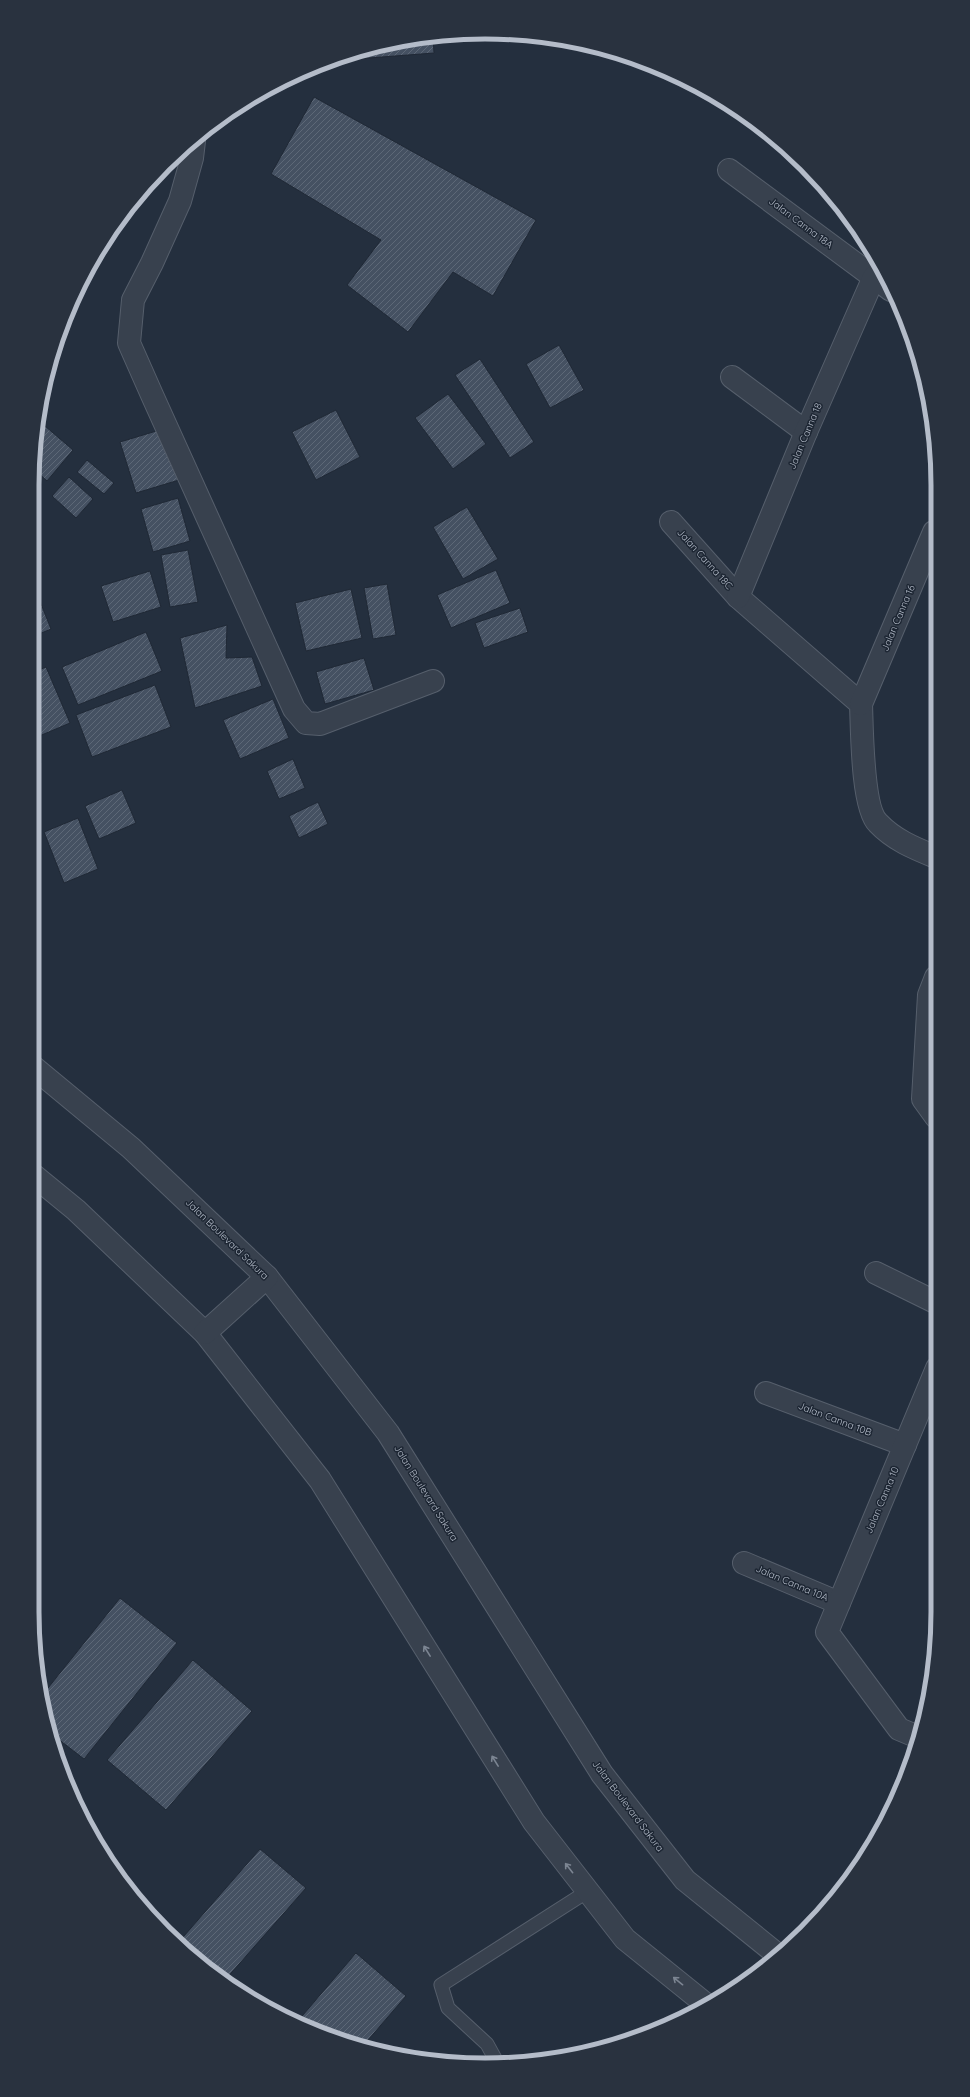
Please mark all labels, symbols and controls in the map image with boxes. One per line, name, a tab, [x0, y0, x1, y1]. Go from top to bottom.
street label: Jalan Canna 18A	[766, 195, 836, 252]
street label: Jalan Canna 18	[785, 401, 825, 471]
street label: Jalan Canna 18C	[674, 526, 736, 592]
street label: Jalan Canna 16	[878, 582, 918, 653]
street label: Jalan Boulevard Sakura	[183, 1196, 271, 1282]
street label: Jalan Canna 10B	[796, 1399, 874, 1439]
street label: Jalan Boulevard Sakura	[391, 1443, 461, 1543]
street label: Jalan Canna 10	[862, 1465, 902, 1535]
street label: Jalan Canna 10A	[754, 1562, 831, 1604]
one-way arrow	[422, 1645, 430, 1657]
one-way arrow	[491, 1755, 499, 1767]
street label: Jalan Boulevard Sakura	[589, 1758, 667, 1854]
one-way arrow	[565, 1862, 574, 1873]
one-way arrow	[673, 1977, 684, 1986]

